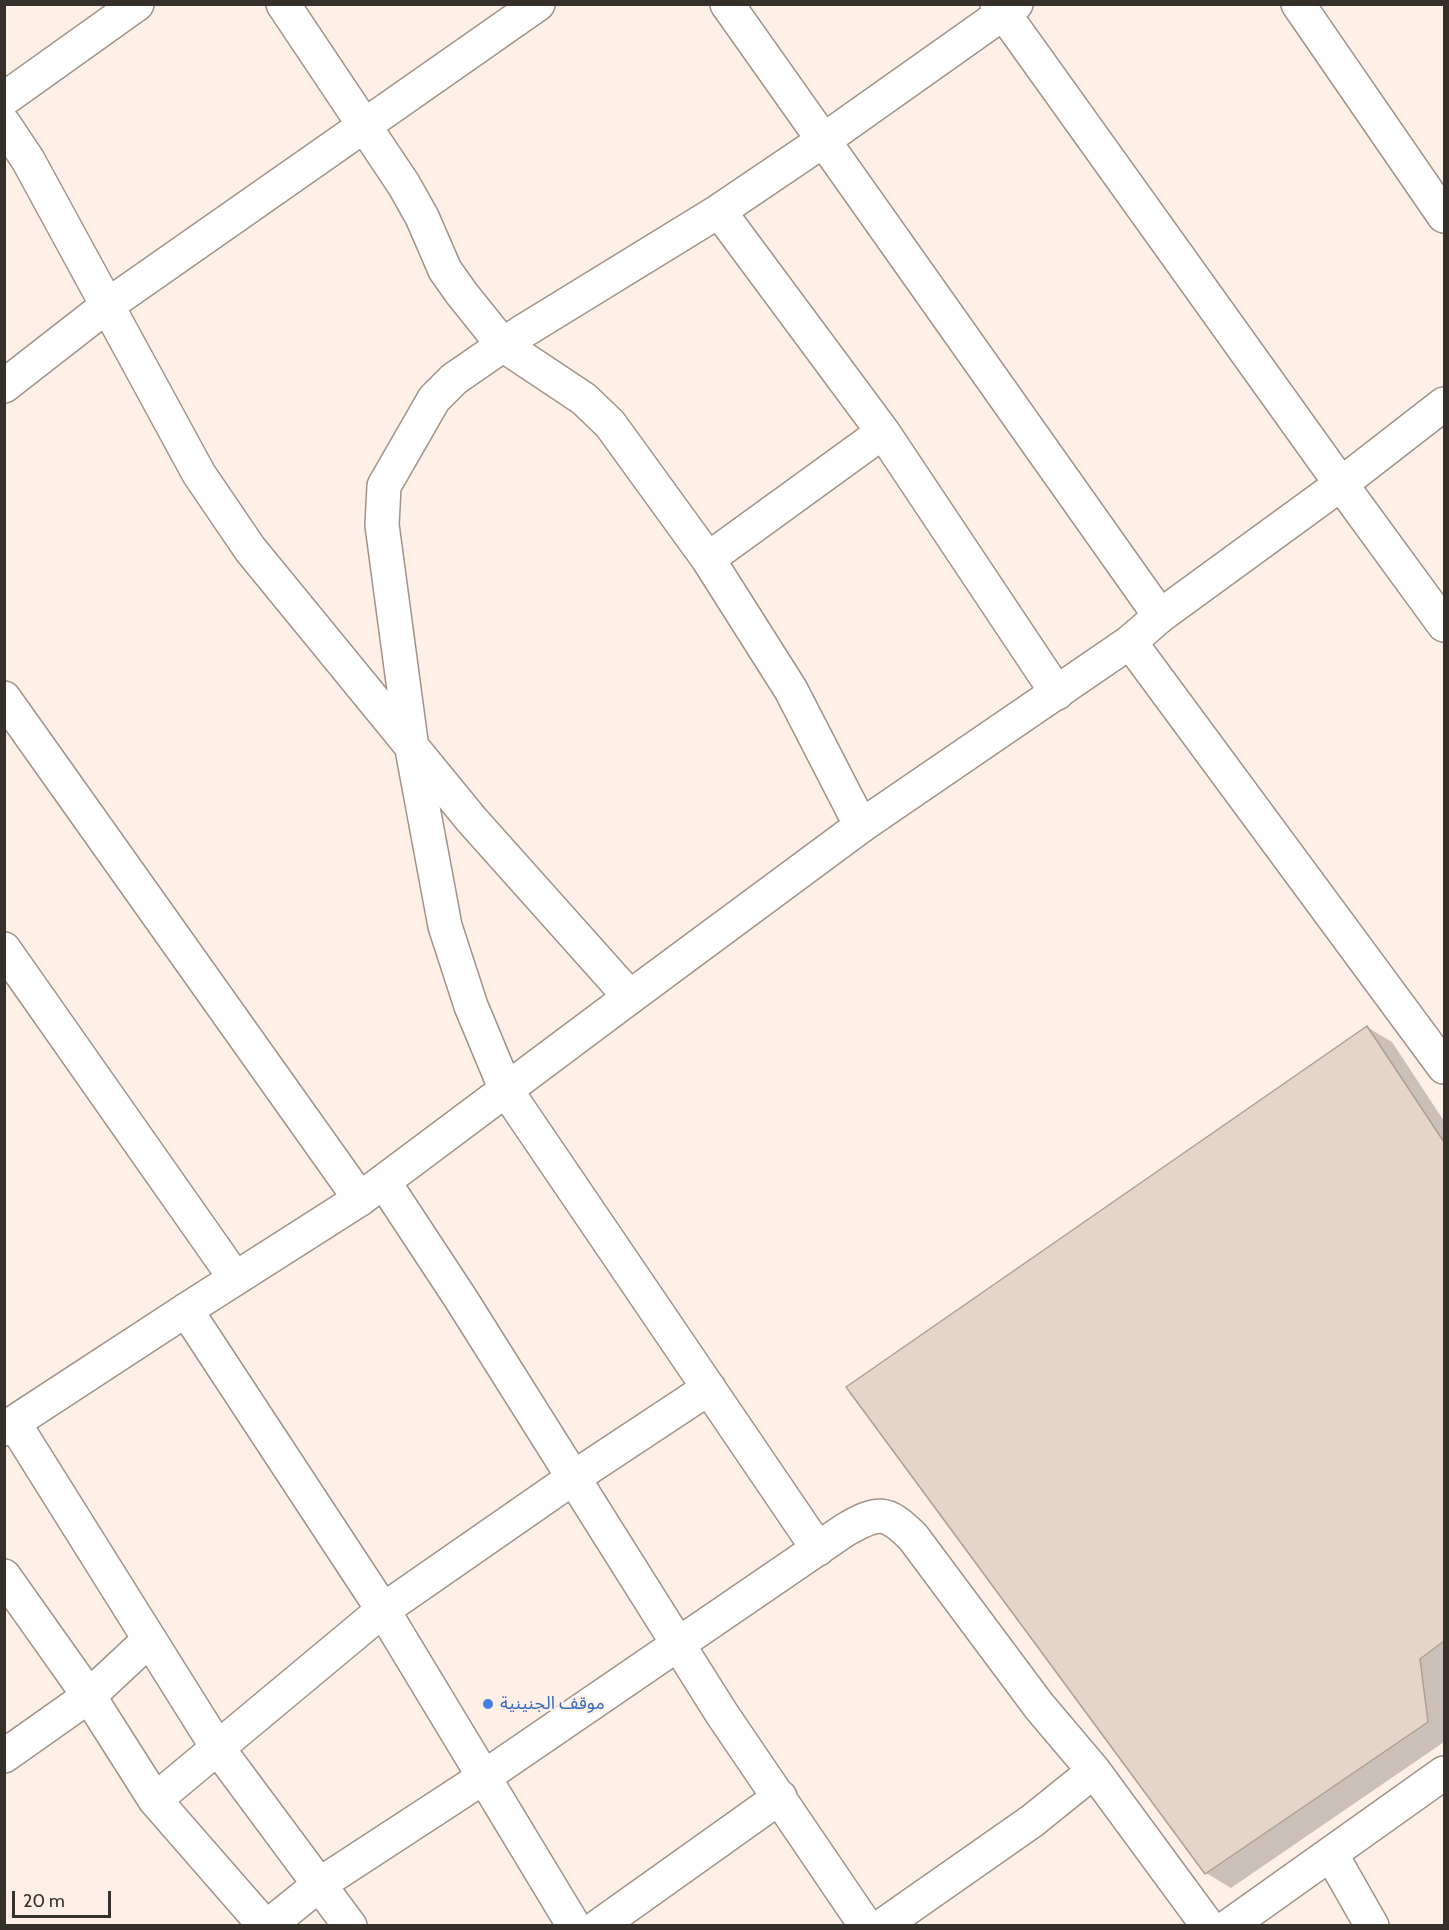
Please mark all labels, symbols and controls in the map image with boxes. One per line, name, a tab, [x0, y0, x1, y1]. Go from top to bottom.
place label: موقف الجنينية	[500, 1693, 605, 1715]
marker: موقف الجنينية	[481, 1697, 495, 1711]
scale bar	[15, 1879, 114, 1917]
text: 20 m	[23, 1890, 65, 1912]

